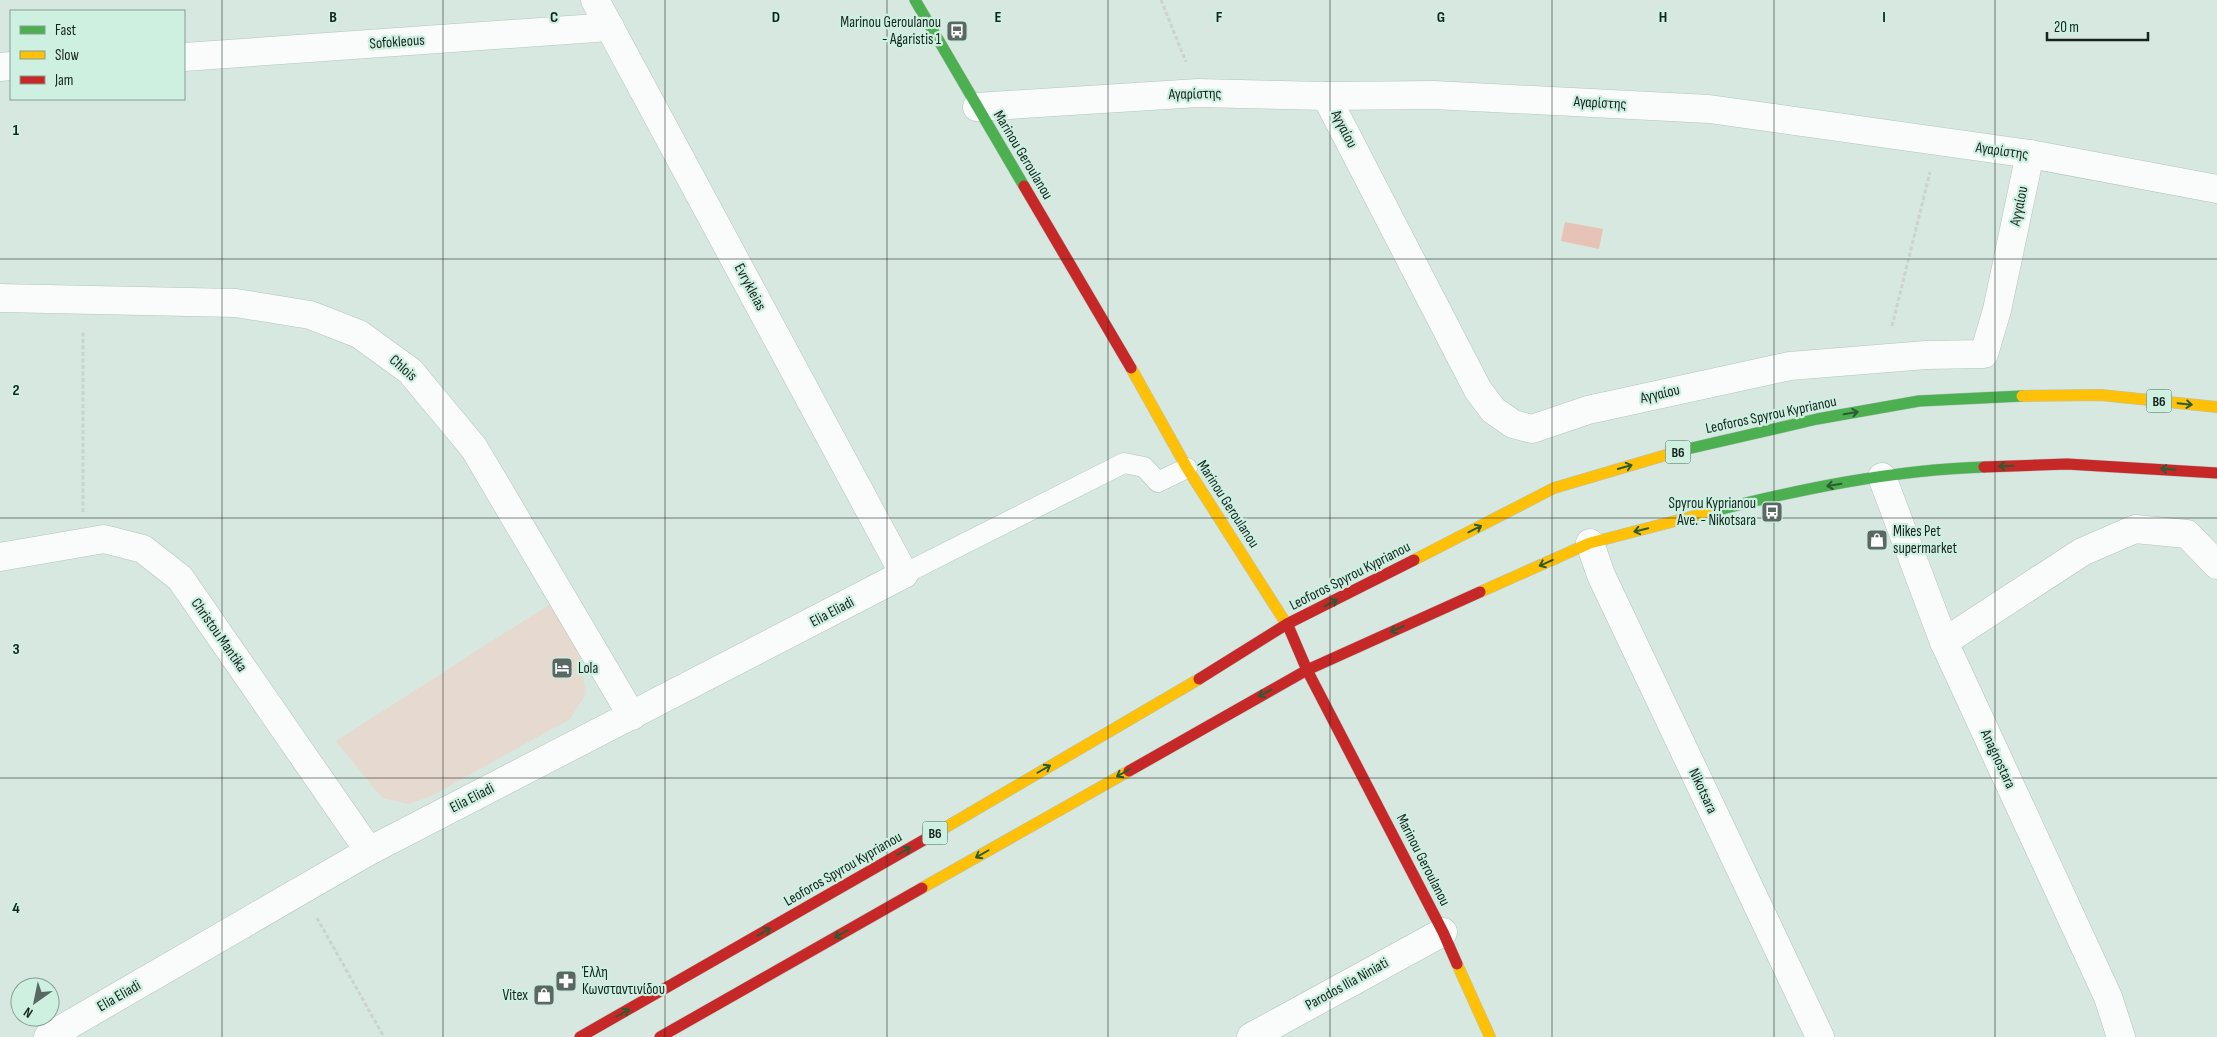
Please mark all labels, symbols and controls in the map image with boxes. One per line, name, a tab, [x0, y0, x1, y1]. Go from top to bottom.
text: B	[329, 8, 337, 27]
text: C	[550, 8, 558, 27]
text: D	[772, 8, 780, 27]
text: E	[995, 8, 1002, 27]
text: F	[1216, 8, 1223, 27]
text: G	[1437, 8, 1445, 27]
text: H	[1659, 8, 1667, 27]
text: I	[1882, 8, 1886, 27]
legend	[10, 10, 185, 100]
scale bar	[2047, 10, 2148, 42]
place label: Marinou Geroulanou - Agaristis 1	[840, 13, 942, 49]
text: 20 m	[2054, 18, 2079, 37]
bus stop icon: Marinou Geroulanou - Agaristis 1	[945, 19, 969, 43]
text: Fast	[55, 21, 77, 40]
street label: Sofokleous	[369, 31, 425, 53]
text: Slow	[55, 46, 79, 65]
text: Jam	[54, 71, 73, 90]
street label: Αγαρίστης	[1167, 84, 1222, 104]
street label: Αγαρίστης	[1572, 92, 1627, 114]
street label: Αγγαίου	[1326, 106, 1362, 151]
street label: Marinou Geroulanou	[989, 107, 1057, 203]
text: 1	[13, 121, 20, 140]
street label: Αγαρίστης	[1974, 138, 2030, 164]
street label: Αγγαίου	[2005, 184, 2032, 229]
street label: Evrykleias	[730, 260, 770, 314]
street label: Chlois	[385, 351, 421, 385]
street label: Αγγαίου	[1637, 380, 1682, 408]
text: 2	[12, 381, 20, 400]
road number: B6	[2146, 390, 2172, 412]
street label: Leoforos Spyrou Kyprianou	[1704, 392, 1838, 438]
one-way arrow	[2176, 399, 2192, 409]
one-way arrow	[1842, 408, 1858, 418]
road number: B6	[1666, 441, 1690, 464]
street label: Marinou Geroulanou	[1193, 457, 1263, 551]
one-way arrow	[1998, 461, 2014, 471]
one-way arrow	[1616, 462, 1632, 472]
one-way arrow	[2161, 464, 2177, 474]
one-way arrow	[1826, 480, 1842, 490]
place label: Spyrou Kyprianou Ave. - Nikotsara	[1669, 494, 1756, 530]
bus stop icon: Spyrou Kyprianou Ave. - Nikotsara	[1760, 500, 1784, 524]
place label: Mikes Pet supermarket	[1893, 522, 1957, 558]
one-way arrow	[1467, 524, 1482, 533]
one-way arrow	[1634, 526, 1650, 535]
shop icon: Mikes Pet supermarket	[1865, 528, 1889, 552]
street label: Leoforos Spyrou Kyprianou	[1286, 537, 1414, 615]
one-way arrow	[1539, 558, 1554, 568]
street label: Elia Eliadi	[807, 592, 857, 631]
street label: Christou Mantika	[187, 594, 251, 676]
one-way arrow	[1323, 598, 1338, 608]
one-way arrow	[1390, 625, 1405, 635]
text: 3	[12, 640, 20, 659]
hotel icon: Lola	[550, 656, 574, 680]
place label: Lola	[578, 659, 598, 678]
one-way arrow	[1258, 689, 1272, 699]
street label: Anagnostara	[1976, 726, 2020, 792]
one-way arrow	[1037, 763, 1051, 773]
street label: Nikotsara	[1684, 765, 1722, 817]
one-way arrow	[1117, 769, 1131, 779]
street label: Elia Eliadi	[447, 779, 497, 817]
street label: Marinou Geroulanou	[1392, 811, 1454, 909]
road number: B6	[922, 821, 948, 844]
street label: Leoforos Spyrou Kyprianou	[781, 827, 905, 911]
one-way arrow	[897, 845, 911, 855]
one-way arrow	[975, 849, 990, 859]
text: 4	[12, 899, 20, 918]
one-way arrow	[756, 927, 771, 937]
one-way arrow	[833, 929, 848, 939]
street label: Parodos Ilia Niniati	[1302, 953, 1392, 1015]
place label: Έλλη Κωνσταντινίδου	[581, 963, 665, 999]
pharmacy icon: Έλλη Κωνσταντινίδου	[554, 969, 578, 993]
street label: Elia Eliadi	[94, 976, 144, 1016]
north arrow	[10, 977, 60, 1027]
shop icon: Vitex	[532, 983, 556, 1007]
place label: Vitex	[502, 986, 528, 1005]
text: N	[20, 1003, 36, 1022]
one-way arrow	[615, 1007, 629, 1017]

